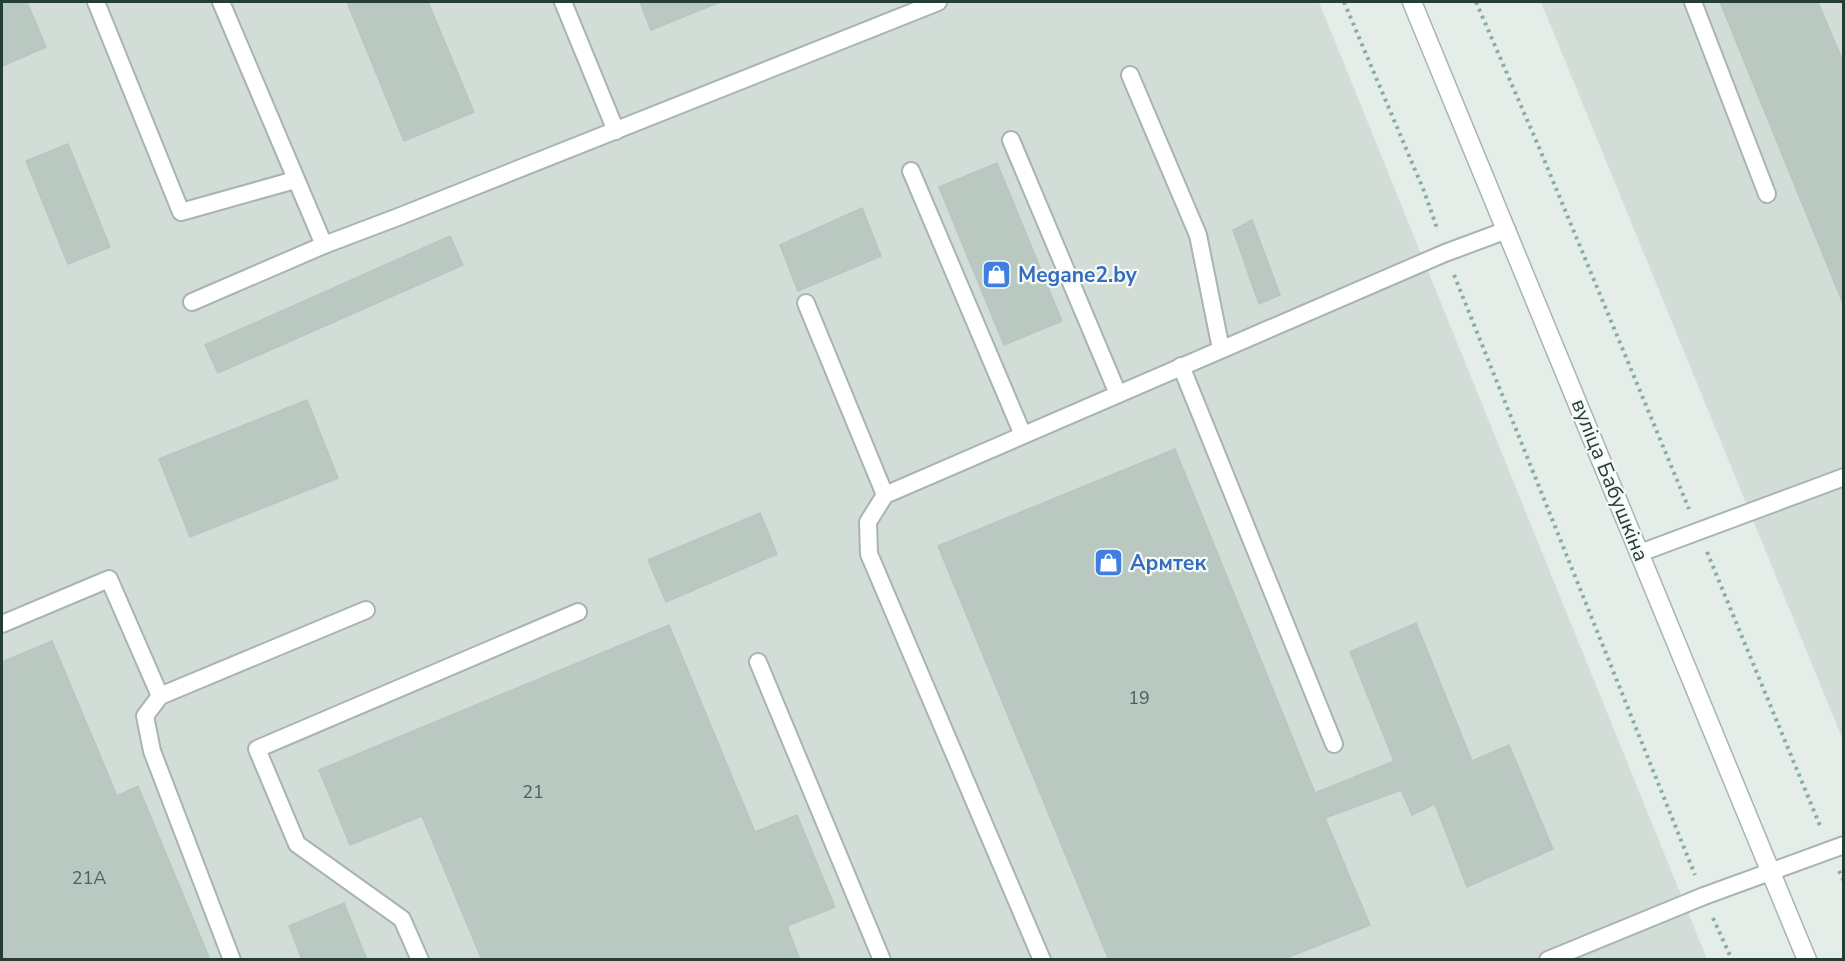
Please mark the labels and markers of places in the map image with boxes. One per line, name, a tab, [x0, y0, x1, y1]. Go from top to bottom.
shop icon: Megane2.by	[981, 259, 1013, 291]
place label: Megane2.by	[1018, 261, 1138, 289]
shop icon: Армтек	[1093, 547, 1125, 579]
place label: Армтек	[1130, 549, 1206, 577]

